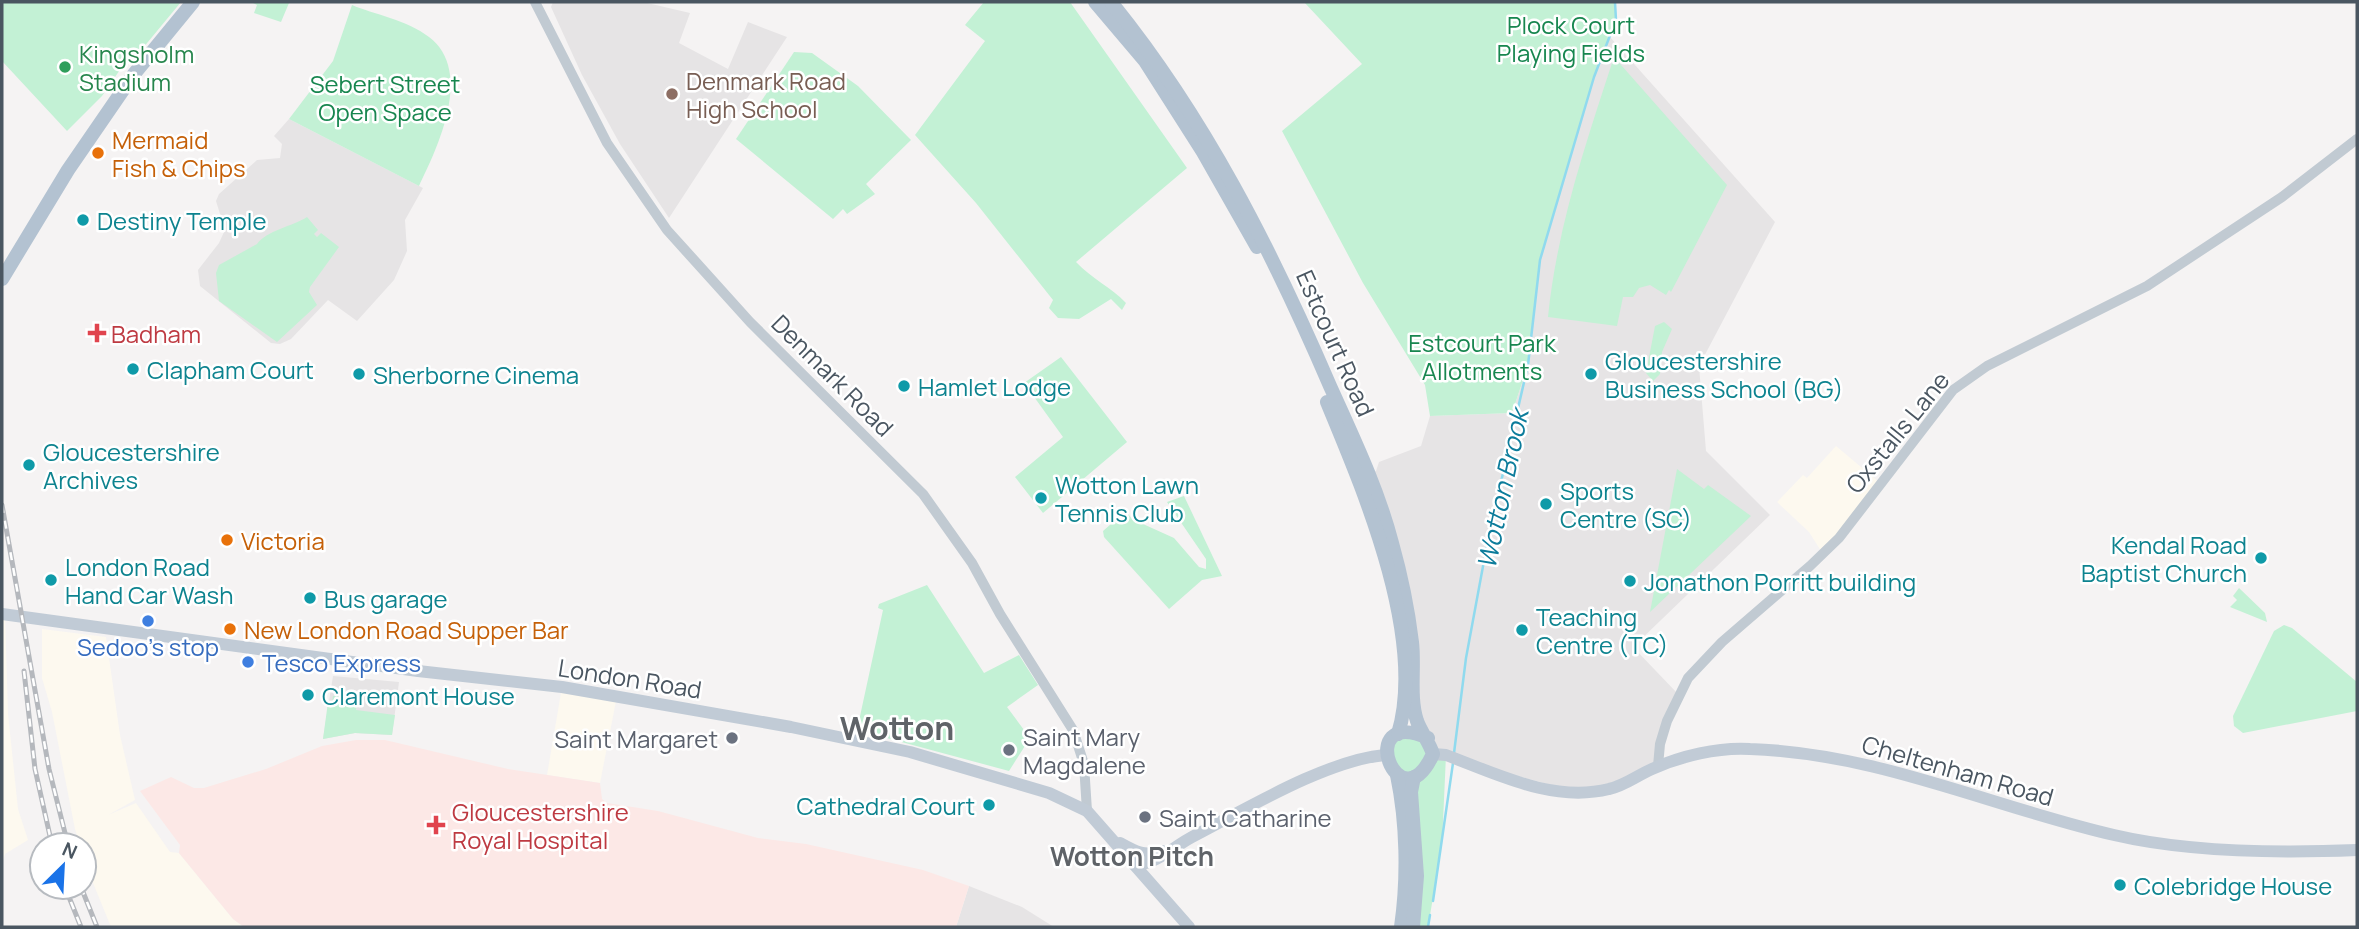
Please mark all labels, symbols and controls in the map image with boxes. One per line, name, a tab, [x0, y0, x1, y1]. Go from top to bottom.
park label: Plock Court Playing Fields	[1497, 8, 1645, 69]
place label: Kingsholm Stadium	[79, 37, 194, 98]
marker: Kingsholm Stadium	[57, 59, 73, 75]
place label: Denmark Road High School	[686, 64, 846, 125]
park label: Sebert Street Open Space	[310, 67, 460, 128]
marker: Denmark Road High School	[664, 86, 680, 102]
place label: Mermaid Fish & Chips	[112, 123, 246, 184]
marker: Mermaid Fish & Chips	[90, 145, 106, 161]
place label: Destiny Temple	[97, 204, 266, 237]
marker: Destiny Temple	[75, 212, 91, 228]
street label: Estcourt Road	[1289, 265, 1383, 421]
street label: Denmark Road	[765, 307, 901, 443]
place label: Badham	[111, 317, 201, 350]
marker: Badham	[89, 325, 105, 341]
park label: Estcourt Park Allotments	[1408, 326, 1557, 387]
place label: Gloucestershire Business School (BG)	[1605, 344, 1844, 405]
place label: Clapham Court	[147, 353, 314, 386]
place label: Sherborne Cinema	[373, 358, 579, 391]
marker: Clapham Court	[125, 361, 141, 377]
street label: Oxstalls Lane	[1838, 364, 1956, 500]
marker: Sherborne Cinema	[351, 366, 367, 382]
marker: Gloucestershire Business School (BG)	[1583, 366, 1599, 382]
place label: Hamlet Lodge	[918, 370, 1071, 403]
marker: Hamlet Lodge	[896, 378, 912, 394]
water label: Wotton Brook	[1468, 402, 1537, 572]
place label: Gloucestershire Archives	[43, 435, 220, 496]
marker: Gloucestershire Archives	[21, 457, 37, 473]
place label: Wotton Lawn Tennis Club	[1055, 468, 1199, 529]
place label: Sports Centre (SC)	[1560, 474, 1692, 535]
marker: Wotton Lawn Tennis Club	[1033, 490, 1049, 506]
marker: Sports Centre (SC)	[1538, 496, 1554, 512]
place label: Victoria	[241, 524, 325, 557]
place label: Kendal Road Baptist Church	[2081, 528, 2247, 589]
marker: Victoria	[219, 532, 235, 548]
place label: London Road Hand Car Wash	[65, 550, 233, 611]
marker: Kendal Road Baptist Church	[2253, 550, 2269, 566]
place label: Jonathon Porritt building	[1644, 565, 1916, 598]
marker: London Road Hand Car Wash	[43, 572, 59, 588]
marker: Jonathon Porritt building	[1622, 573, 1638, 589]
place label: Bus garage	[324, 582, 448, 615]
marker: Bus garage	[302, 590, 318, 606]
place label: Teaching Centre (TC)	[1536, 600, 1668, 661]
marker: Sedoo's stop	[140, 613, 156, 629]
place label: New London Road Supper Bar	[244, 613, 569, 646]
marker: New London Road Supper Bar	[222, 621, 238, 637]
marker: Teaching Centre (TC)	[1514, 622, 1530, 638]
place label: Sedoo's stop	[77, 630, 219, 663]
place label: Tesco Express	[262, 646, 421, 679]
street label: London Road	[556, 650, 704, 706]
marker: Tesco Express	[240, 654, 256, 670]
place label: Claremont House	[322, 679, 515, 712]
marker: Claremont House	[300, 687, 316, 703]
district label: Wotton	[840, 706, 954, 750]
place label: Saint Mary Magdalene	[1023, 720, 1146, 781]
place label: Saint Margaret	[554, 722, 718, 755]
street label: Cheltenham Road	[1858, 727, 2058, 813]
marker: Saint Margaret	[724, 730, 740, 746]
marker: Saint Mary Magdalene	[1001, 742, 1017, 758]
place label: Cathedral Court	[797, 789, 975, 822]
place label: Gloucestershire Royal Hospital	[452, 795, 629, 856]
marker: Cathedral Court	[981, 797, 997, 813]
place label: Saint Catharine	[1159, 801, 1332, 834]
marker: Saint Catharine	[1137, 809, 1153, 825]
marker: Gloucestershire Royal Hospital	[426, 815, 446, 835]
north arrow	[28, 831, 98, 901]
text: N	[58, 836, 81, 865]
district label: Wotton Pitch	[1050, 838, 1214, 874]
place label: Colebridge House	[2134, 869, 2332, 902]
marker: Colebridge House	[2112, 877, 2128, 893]

